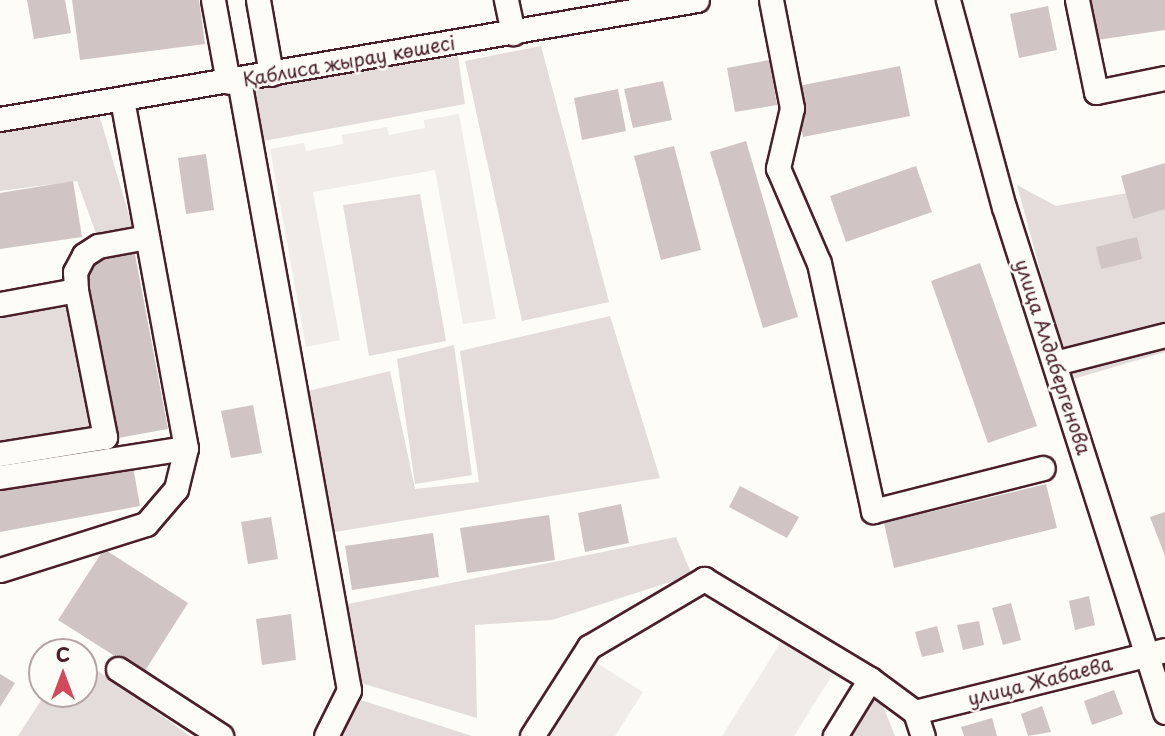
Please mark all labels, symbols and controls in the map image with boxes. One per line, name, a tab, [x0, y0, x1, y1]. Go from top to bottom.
street label: Қаблиса жырау көшесі	[240, 31, 458, 91]
street label: улица Алдабергенова	[1010, 256, 1096, 458]
north arrow	[28, 638, 98, 708]
text: С	[56, 640, 70, 668]
street label: улица Жабаева	[965, 652, 1115, 710]

